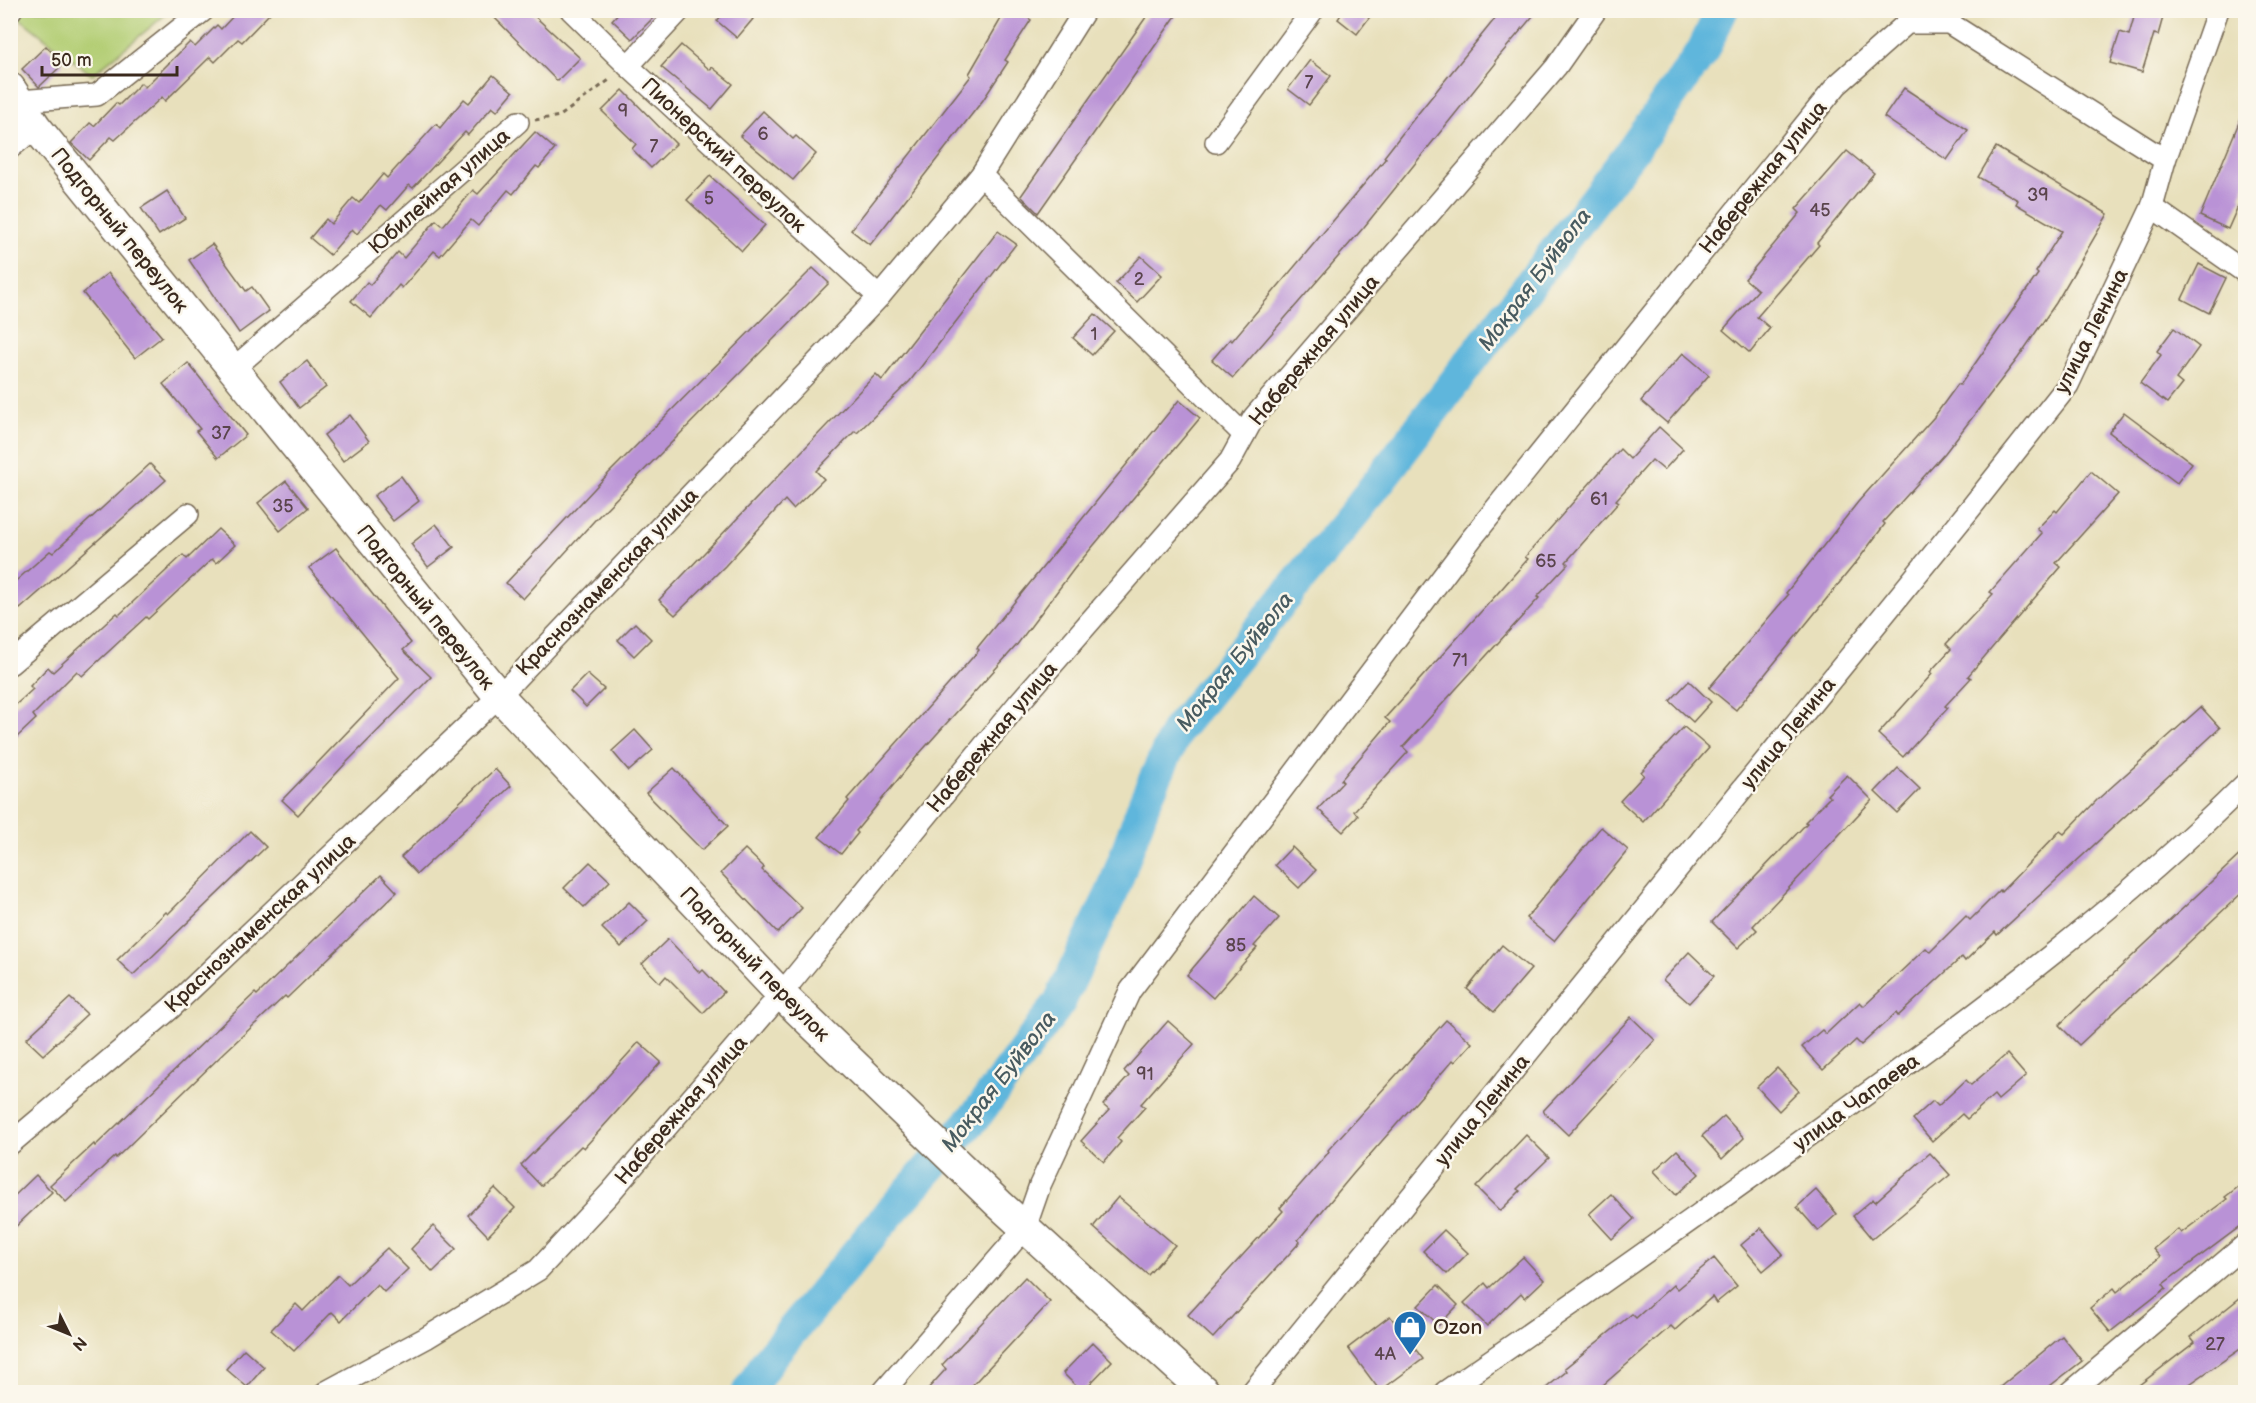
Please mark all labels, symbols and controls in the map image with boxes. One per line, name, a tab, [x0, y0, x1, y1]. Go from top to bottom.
scale bar	[42, 39, 177, 77]
text: 50 m	[51, 50, 92, 71]
house number: 7	[1305, 72, 1314, 93]
street label: Пионерский переулок	[636, 73, 811, 238]
street label: Набережная улица	[1694, 96, 1833, 259]
house number: 9	[618, 101, 628, 122]
street label: Юбилейная улица	[364, 123, 516, 260]
house number: 6	[758, 124, 769, 145]
house number: 7	[650, 136, 659, 157]
street label: Подгорный переулок	[45, 143, 194, 318]
house number: 39	[2027, 185, 2049, 206]
house number: 5	[704, 188, 714, 209]
house number: 45	[1809, 200, 1831, 221]
water label: Мокрая Буйвола	[1473, 203, 1598, 357]
street label: улица Ленина	[2049, 264, 2134, 398]
house number: 2	[1134, 269, 1145, 290]
street label: Набережная улица	[1244, 269, 1385, 431]
house number: 1	[1091, 324, 1097, 345]
house number: 37	[211, 423, 231, 444]
street label: Краснознаменская улица	[511, 483, 704, 682]
house number: 61	[1590, 489, 1608, 510]
house number: 35	[272, 496, 294, 517]
street label: Подгорный переулок	[351, 520, 500, 695]
house number: 65	[1535, 551, 1557, 572]
water label: Мокрая Буйвола	[1171, 587, 1300, 737]
house number: 71	[1452, 650, 1468, 671]
street label: Набережная улица	[922, 656, 1063, 818]
street label: улица Ленина	[1736, 672, 1841, 794]
street label: Краснознаменская улица	[160, 828, 361, 1018]
street label: Подгорный переулок	[674, 882, 835, 1047]
house number: 85	[1226, 935, 1246, 956]
water label: Мокрая Буйвола	[936, 1006, 1063, 1158]
street label: Набережная улица	[610, 1030, 753, 1190]
street label: улица Чапаева	[1788, 1048, 1925, 1157]
street label: улица Ленина	[1430, 1049, 1535, 1171]
house number: 91	[1136, 1064, 1154, 1085]
north arrow	[39, 1304, 99, 1364]
shop icon: Ozon	[1392, 1309, 1428, 1356]
place label: Ozon	[1433, 1315, 1482, 1340]
text: N	[68, 1332, 90, 1354]
house number: 27	[2205, 1334, 2225, 1355]
house number: 4А	[1374, 1344, 1396, 1365]

